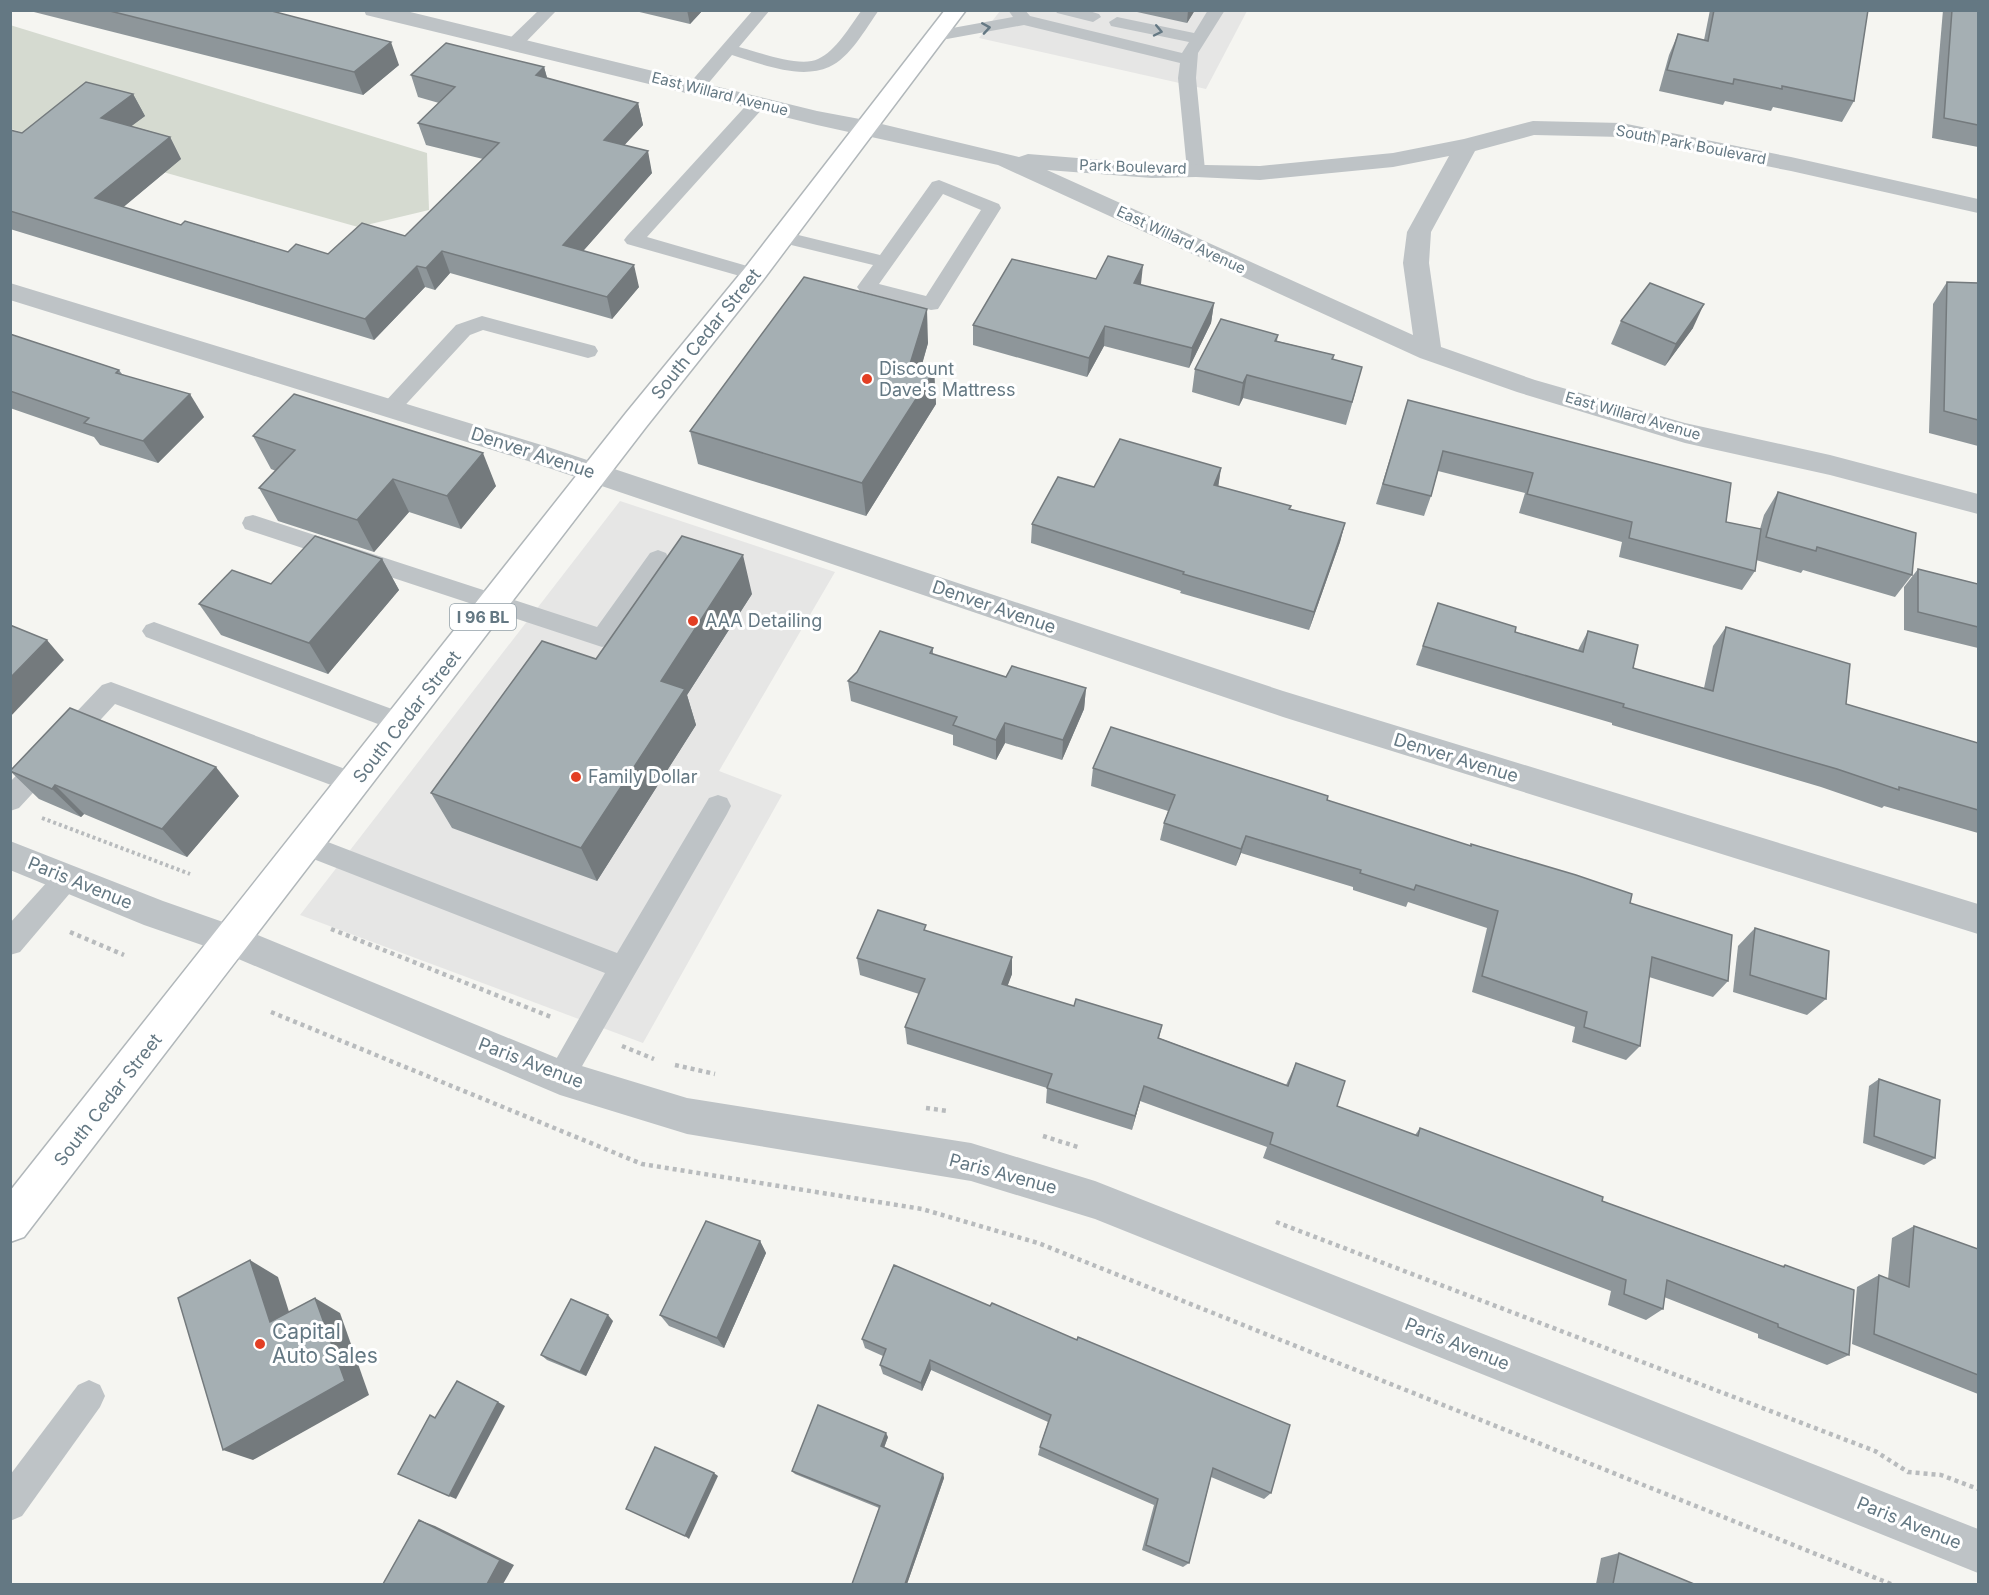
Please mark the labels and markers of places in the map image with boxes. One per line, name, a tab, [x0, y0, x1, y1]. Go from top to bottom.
place label: Discount Dave's Mattress	[879, 358, 1015, 400]
marker: Discount Dave's Mattress	[860, 372, 874, 386]
place label: AAA Detailing	[705, 610, 822, 631]
marker: AAA Detailing	[686, 614, 700, 628]
place label: Family Dollar	[588, 766, 698, 787]
marker: Family Dollar	[569, 770, 583, 784]
place label: Capital Auto Sales	[272, 1319, 378, 1368]
marker: Capital Auto Sales	[253, 1337, 267, 1351]

